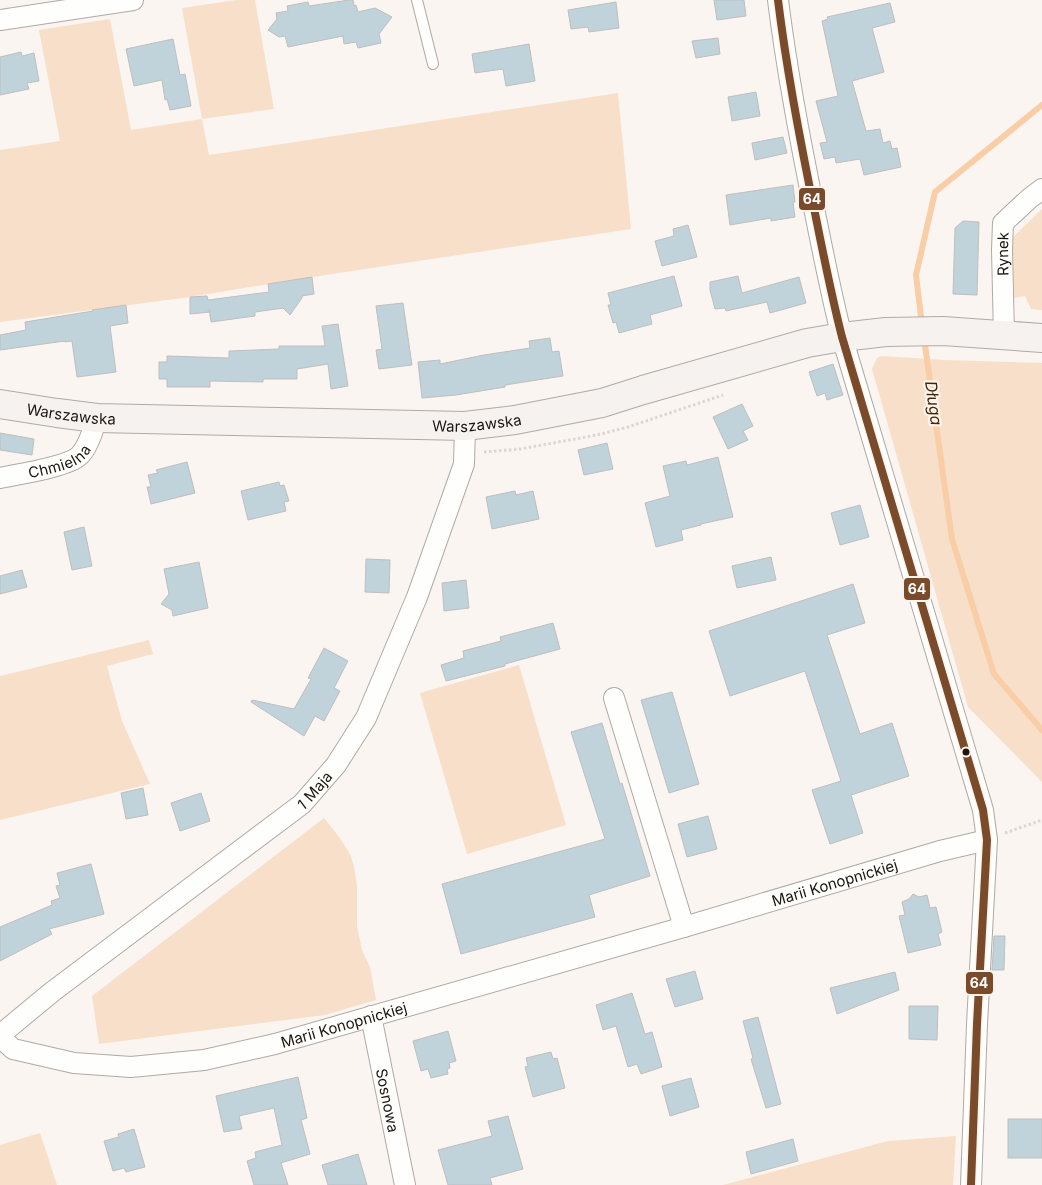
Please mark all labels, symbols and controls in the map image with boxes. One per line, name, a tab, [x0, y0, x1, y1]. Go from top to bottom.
line badge: 64	[798, 187, 826, 211]
text: 64	[803, 190, 821, 207]
street label: Rynek	[992, 231, 1012, 276]
water label: Długa	[921, 380, 947, 427]
street label: Warszawska	[25, 399, 116, 428]
street label: Warszawska	[432, 409, 523, 436]
street label: Chmielna	[26, 441, 95, 482]
line badge: 64	[903, 577, 931, 601]
text: 64	[908, 580, 926, 597]
unlabelled marker	[961, 747, 971, 757]
street label: 1 Maja	[294, 767, 336, 814]
street label: Marii Konopnickiej	[769, 855, 900, 910]
line badge: 64	[965, 971, 994, 995]
text: 64	[970, 974, 988, 991]
street label: Marii Konopnickiej	[278, 997, 409, 1051]
street label: Sosnowa	[372, 1067, 404, 1134]

